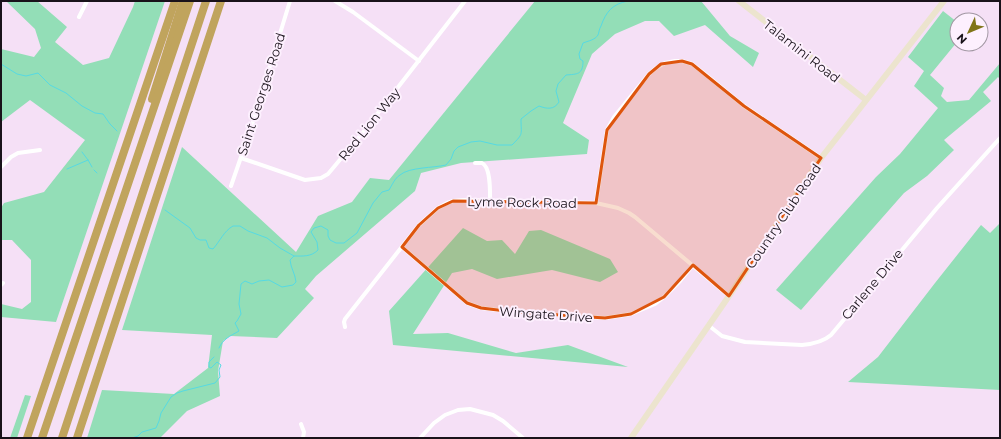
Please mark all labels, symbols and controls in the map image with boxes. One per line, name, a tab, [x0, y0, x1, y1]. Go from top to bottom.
north arrow	[949, 12, 989, 52]
street label: Talamini Road	[760, 16, 844, 86]
street label: Saint Georges Road	[234, 31, 288, 157]
text: N	[954, 31, 970, 47]
street label: Red Lion Way	[335, 84, 404, 164]
street label: Country Club Road	[742, 160, 824, 272]
street label: Lyme Rock Road	[467, 193, 577, 211]
street label: Carlene Drive	[838, 245, 906, 323]
street label: Wingate Drive	[499, 303, 593, 325]

